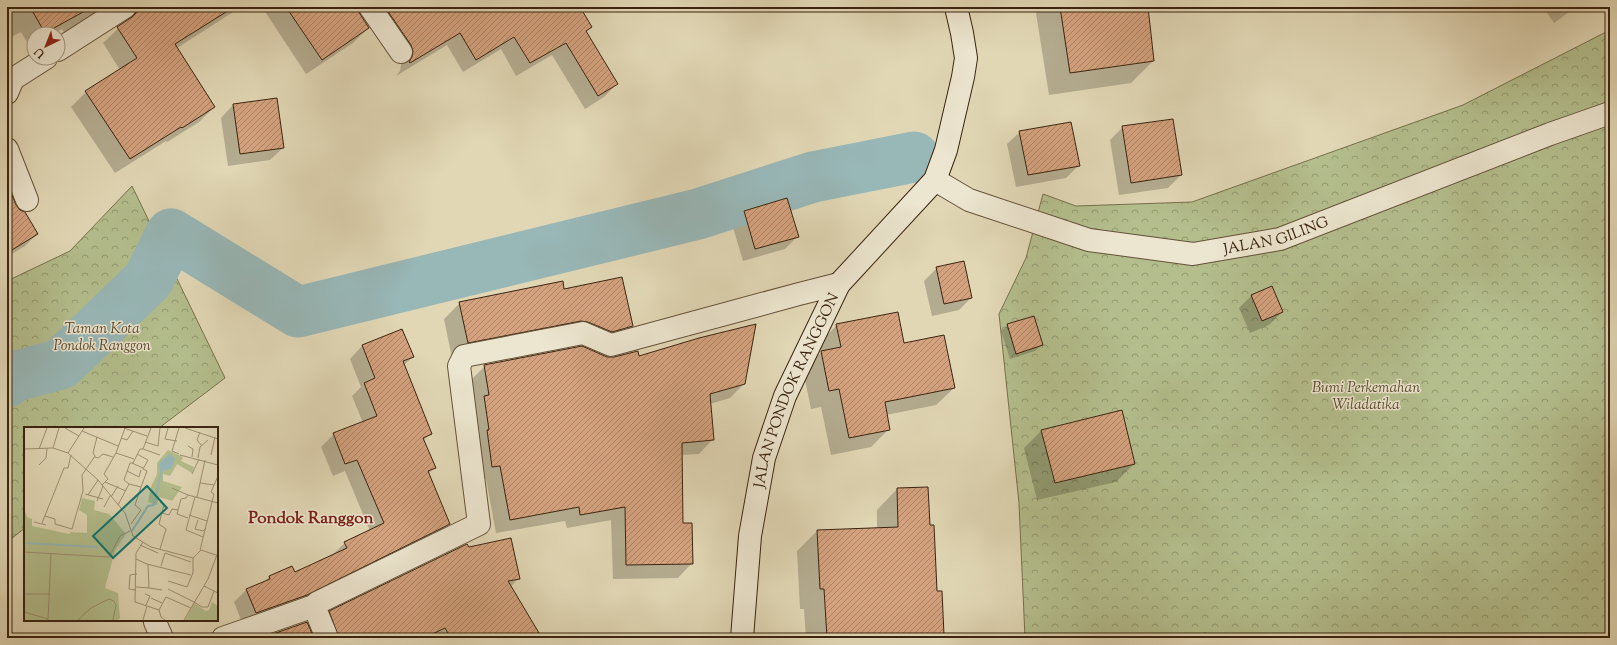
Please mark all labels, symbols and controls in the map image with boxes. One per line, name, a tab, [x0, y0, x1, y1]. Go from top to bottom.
north arrow	[26, 26, 66, 66]
text: U	[31, 44, 49, 62]
street label: JALAN GILING	[1221, 212, 1332, 261]
street label: JALAN PONDOK RANGGON	[750, 290, 845, 491]
park label: Taman Kota Pondok Ranggon	[53, 319, 151, 357]
park label: Bumi Perkemahan Wiladatika	[1312, 378, 1420, 416]
inset map	[24, 427, 218, 621]
district label: Pondok Ranggon	[248, 507, 375, 531]

